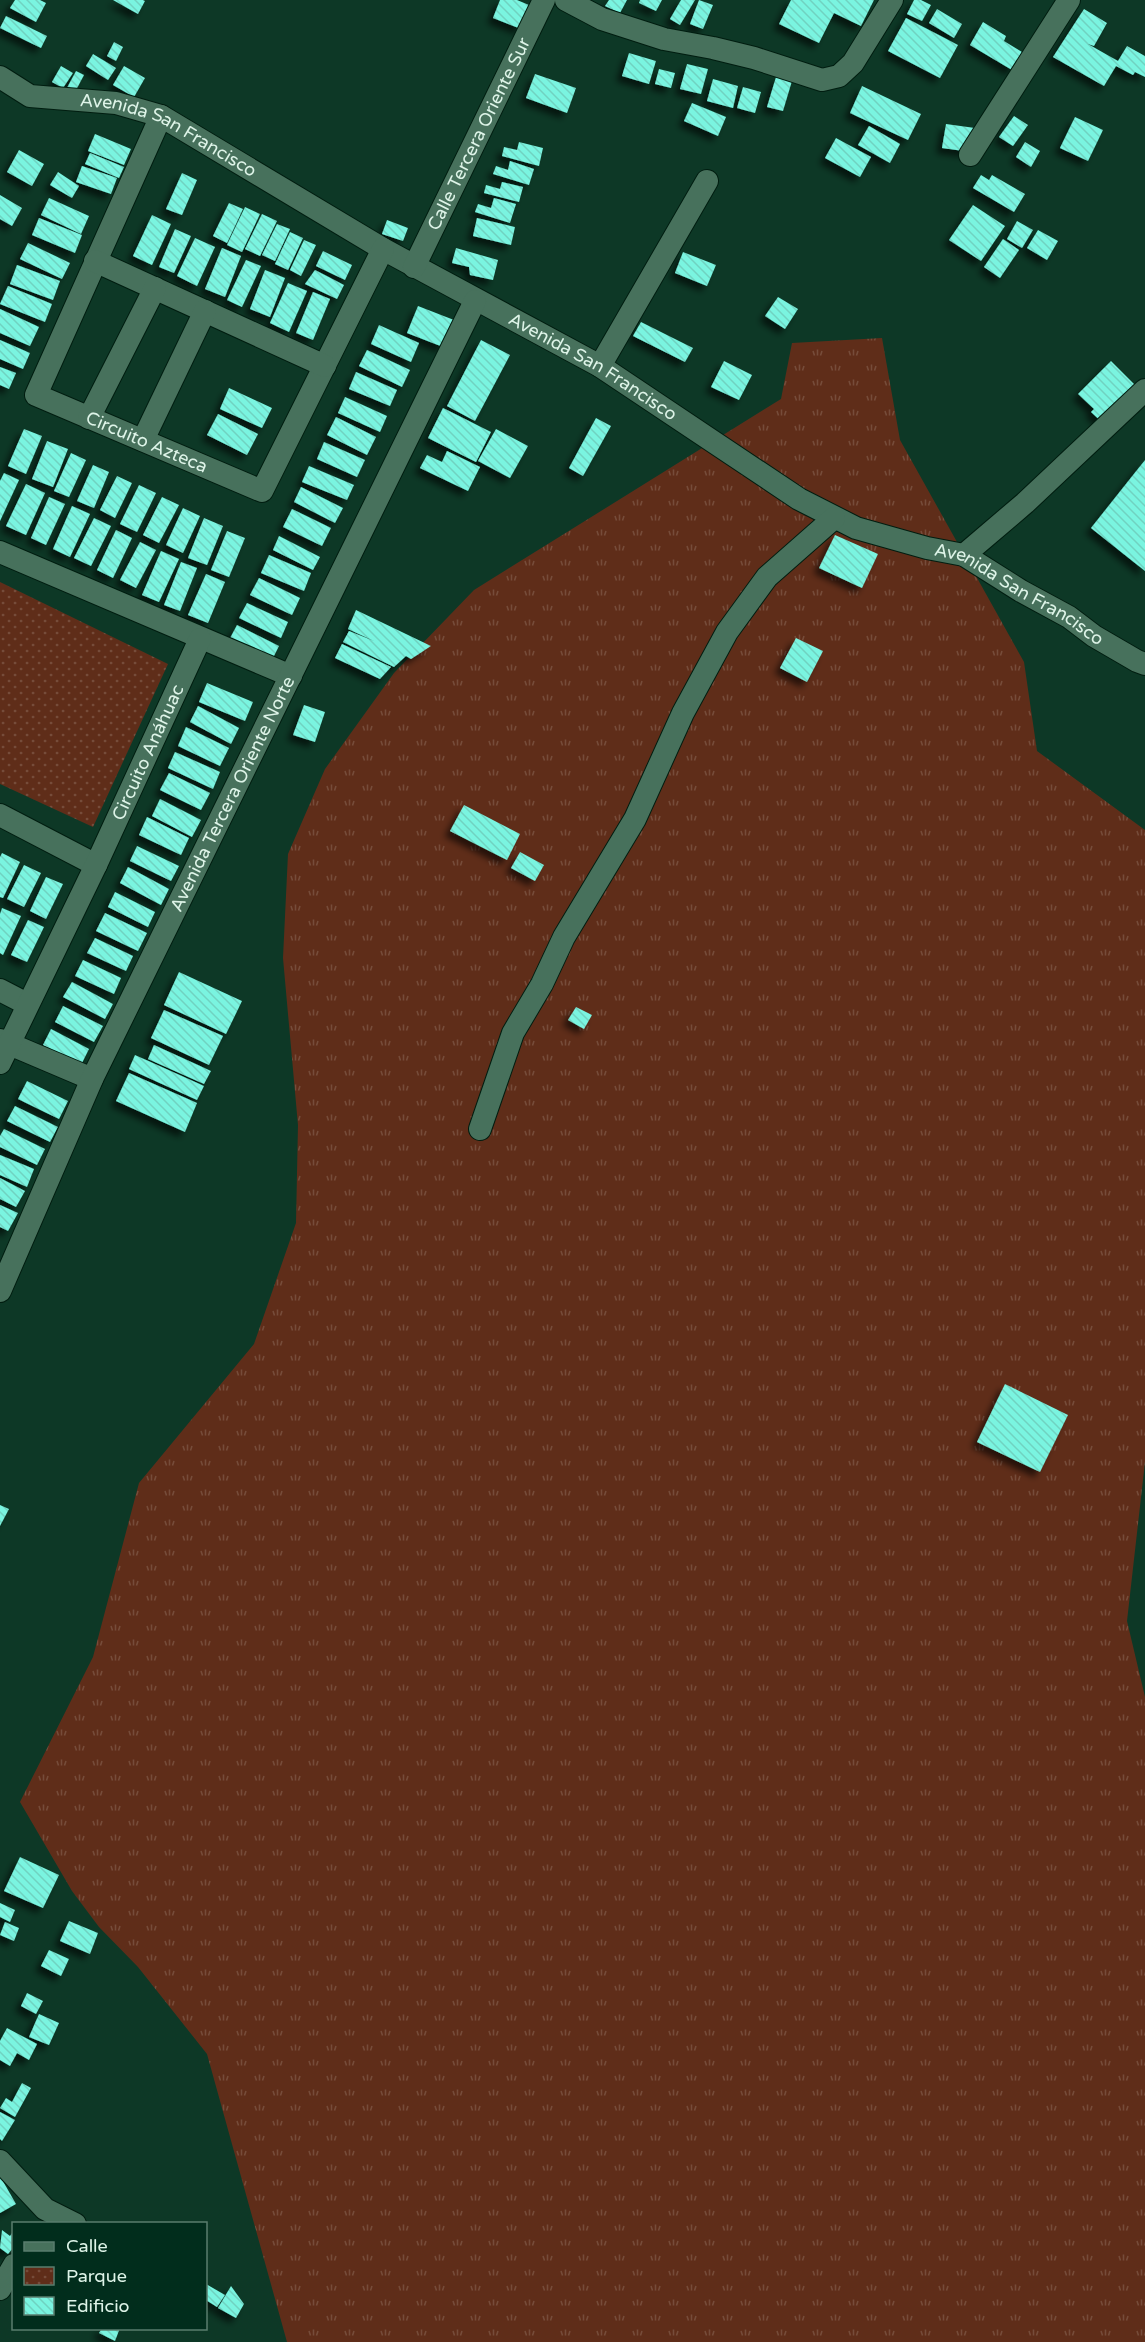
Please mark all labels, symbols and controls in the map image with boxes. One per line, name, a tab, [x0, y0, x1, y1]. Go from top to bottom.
street label: Calle Tercera Oriente Sur	[423, 34, 535, 234]
street label: Avenida San Francisco	[79, 89, 261, 182]
street label: Avenida San Francisco	[505, 308, 681, 425]
street label: Circuito Azteca	[82, 406, 211, 478]
street label: Avenida San Francisco	[932, 539, 1108, 650]
street label: Avenida Tercera Oriente Norte	[165, 672, 300, 915]
street label: Circuito Anáhuac	[107, 681, 189, 824]
legend	[12, 2222, 207, 2330]
text: Calle	[66, 2235, 108, 2257]
text: Parque	[66, 2265, 127, 2287]
text: Edificio	[66, 2295, 130, 2317]

